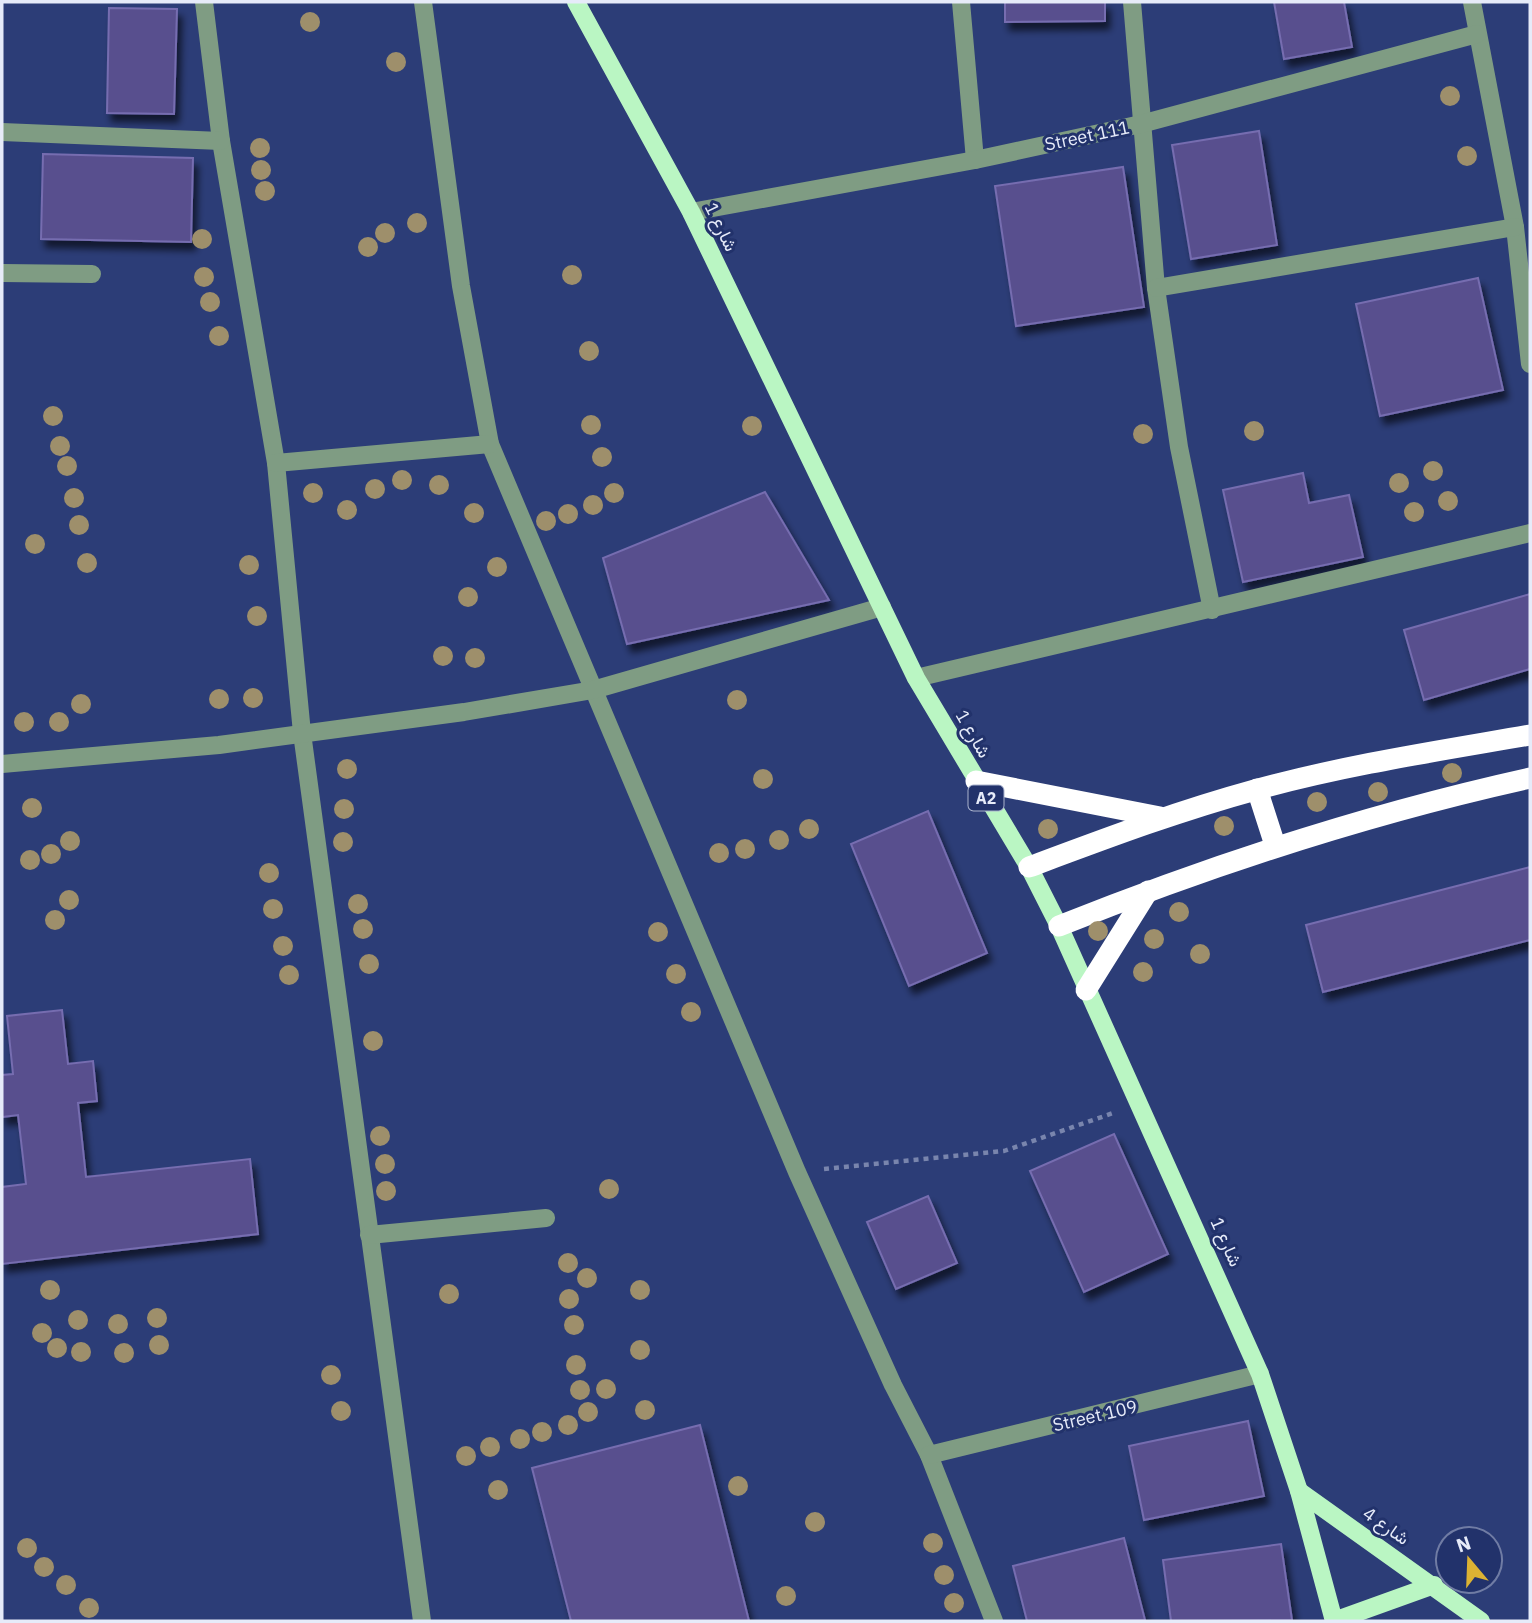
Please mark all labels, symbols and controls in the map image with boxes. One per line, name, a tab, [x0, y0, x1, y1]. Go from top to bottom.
street label: Street 111	[1042, 115, 1131, 156]
street label: شارع 1	[699, 199, 743, 255]
street label: شارع 1	[950, 706, 996, 762]
road number: A2	[968, 786, 1004, 810]
street label: شارع 1	[1205, 1214, 1247, 1270]
street label: Street 109	[1050, 1395, 1139, 1436]
street label: شارع 4	[1358, 1501, 1414, 1551]
north arrow	[1434, 1525, 1504, 1595]
text: N	[1453, 1530, 1474, 1558]

